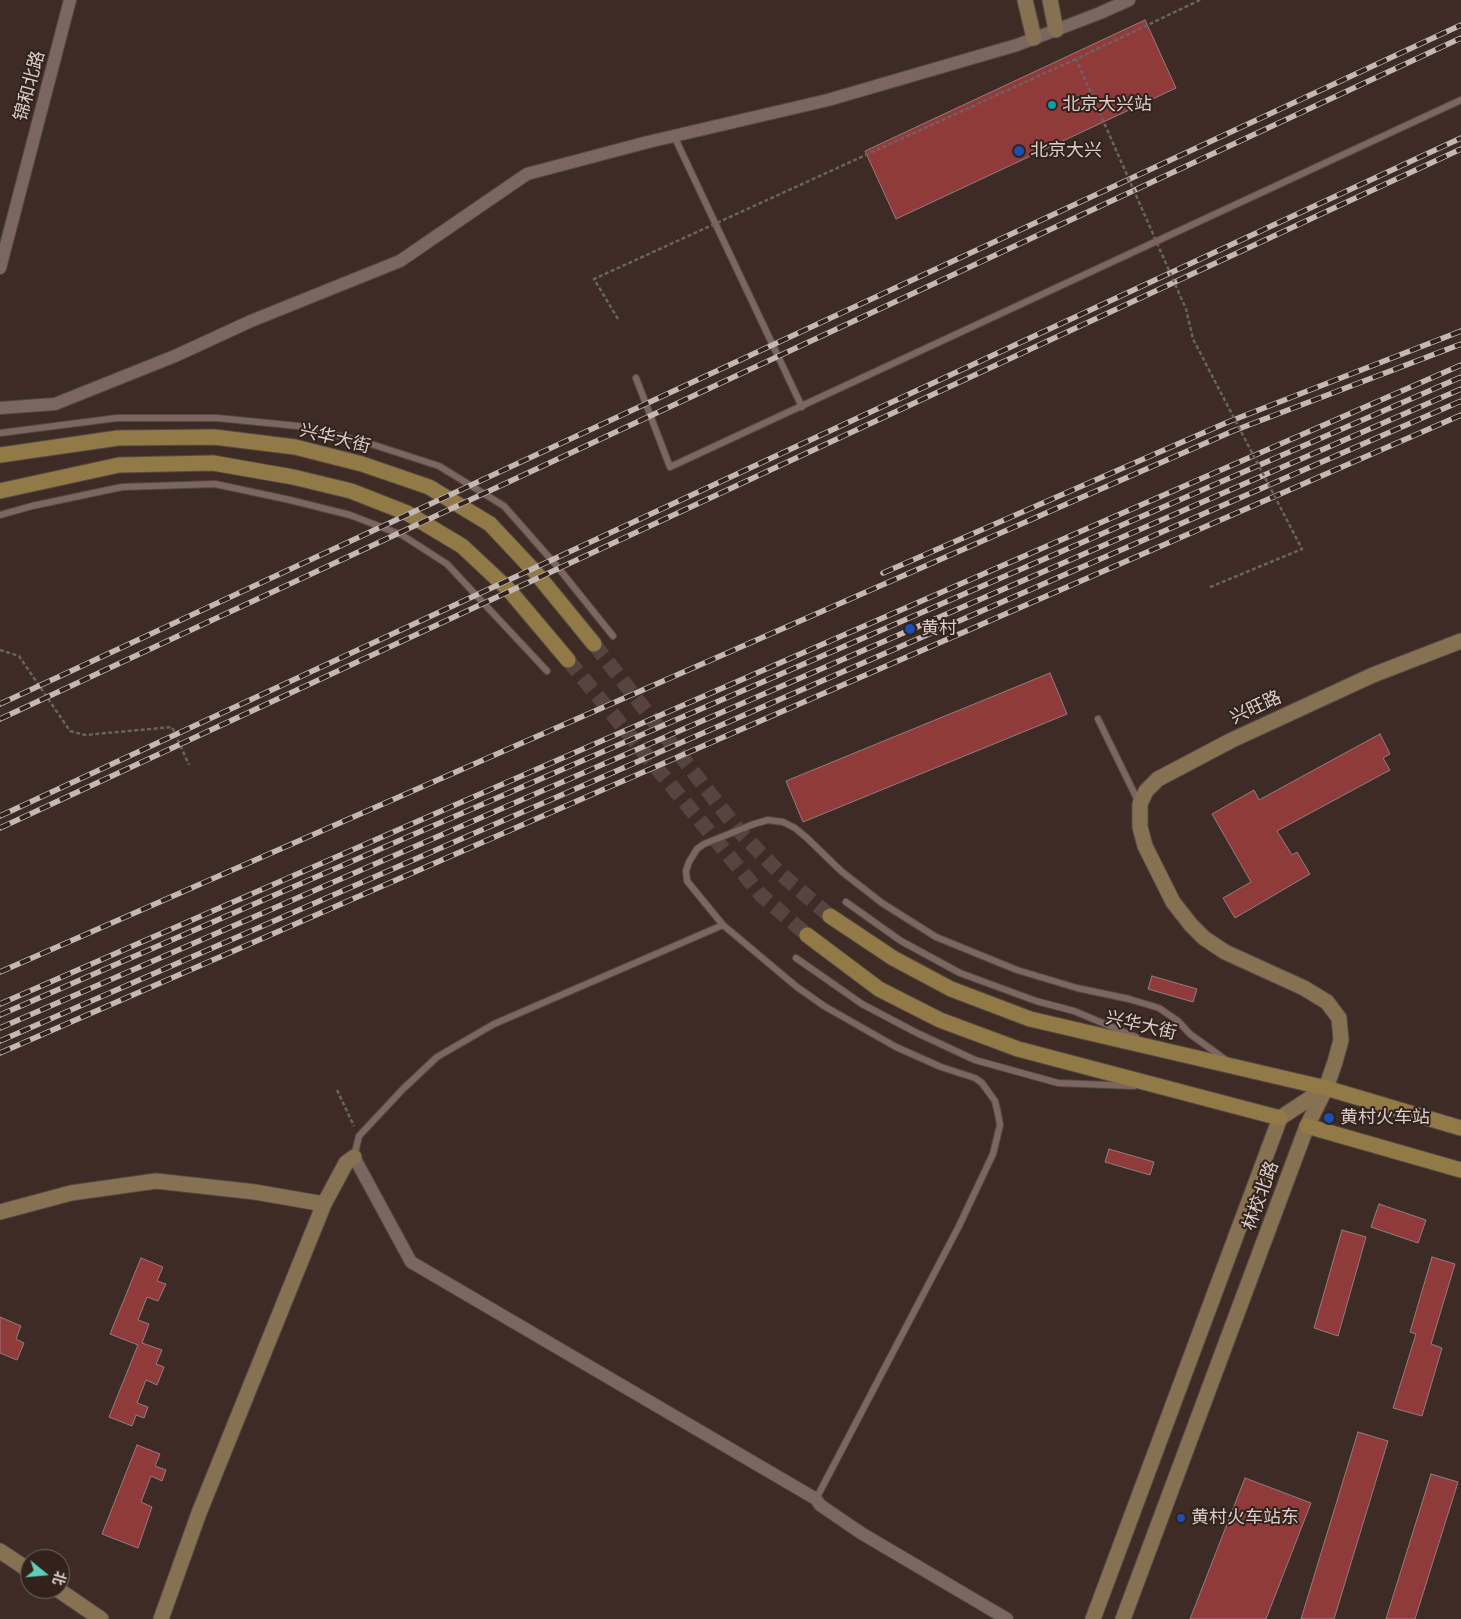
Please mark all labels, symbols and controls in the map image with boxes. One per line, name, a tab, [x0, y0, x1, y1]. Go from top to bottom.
street label: 锦和北路	[10, 48, 50, 124]
place label: 北京大兴站	[1062, 94, 1152, 116]
marker: 北京大兴站	[1046, 99, 1058, 111]
place label: 北京大兴	[1030, 140, 1102, 162]
marker: 北京大兴	[1012, 144, 1026, 158]
street label: 兴华大街	[297, 420, 373, 458]
place label: 黄村	[921, 618, 957, 640]
marker: 黄村	[903, 622, 917, 636]
street label: 兴旺路	[1227, 687, 1285, 729]
street label: 兴华大街	[1103, 1007, 1179, 1045]
place label: 黄村火车站	[1340, 1107, 1430, 1129]
marker: 黄村火车站	[1322, 1111, 1336, 1125]
street label: 林校北路	[1239, 1158, 1283, 1234]
place label: 黄村火车站东	[1191, 1507, 1299, 1529]
marker: 黄村火车站东	[1175, 1512, 1187, 1524]
north arrow	[20, 1549, 70, 1599]
text: 北	[49, 1569, 69, 1587]

